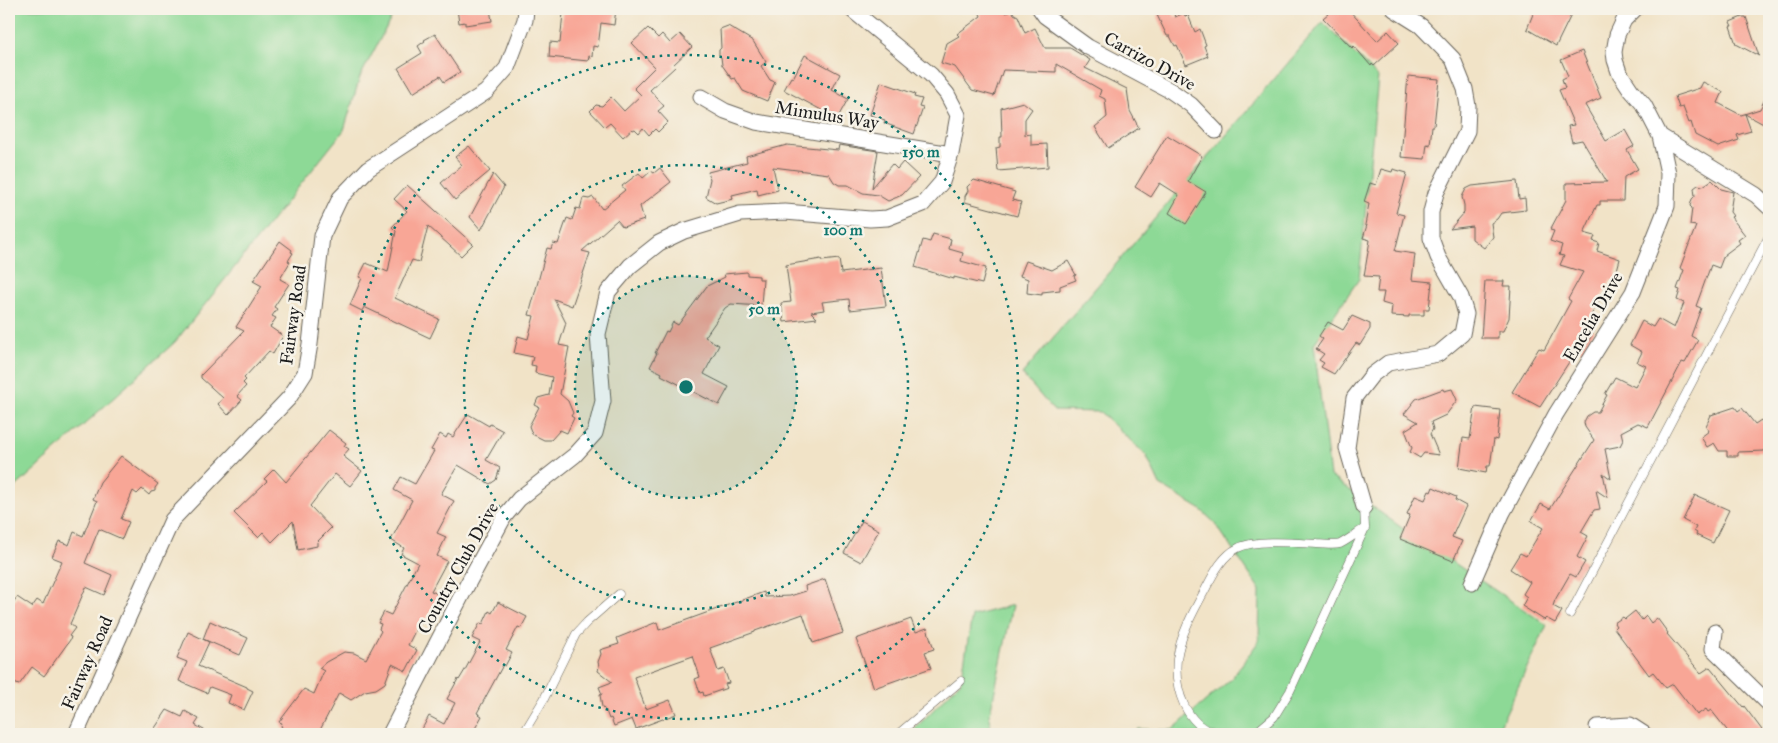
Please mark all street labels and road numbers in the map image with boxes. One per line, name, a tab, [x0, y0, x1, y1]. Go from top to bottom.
street label: Carrizo Drive	[1100, 27, 1200, 95]
street label: Mimulus Way	[773, 96, 881, 134]
street label: Fairway Road	[275, 264, 311, 366]
street label: Encelia Drive	[1558, 268, 1628, 366]
street label: Country Club Drive	[413, 498, 503, 638]
street label: Fairway Road	[57, 613, 117, 713]

